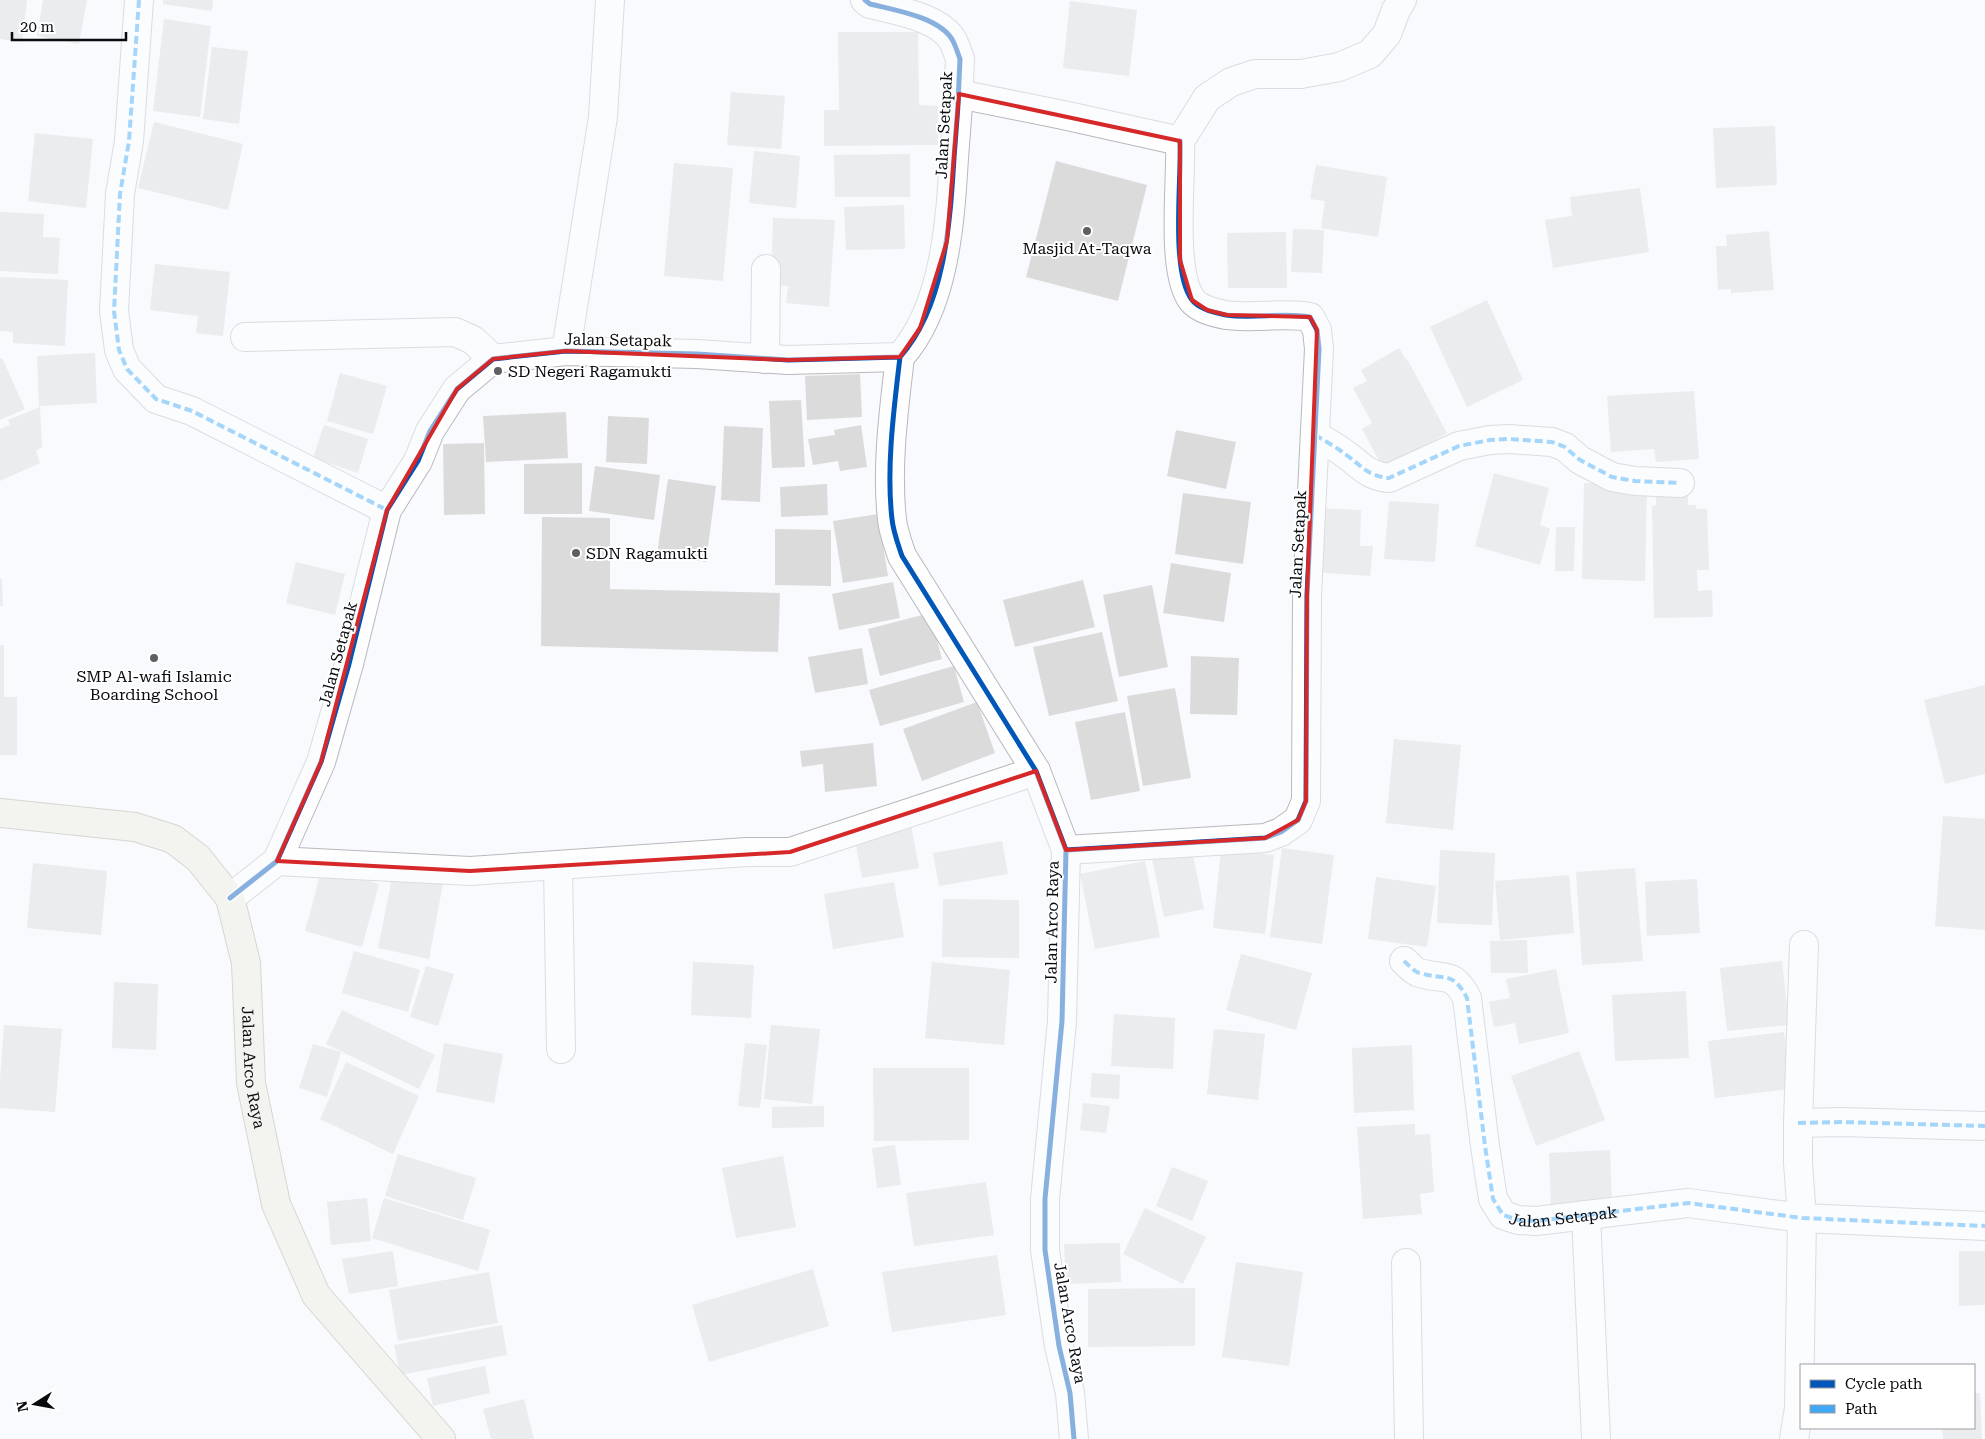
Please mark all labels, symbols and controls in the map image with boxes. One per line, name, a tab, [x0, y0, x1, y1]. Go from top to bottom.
scale bar	[12, 10, 126, 42]
text: 20 m	[20, 18, 55, 36]
street label: Jalan Setapak	[932, 71, 956, 179]
marker: Masjid At-Taqwa	[1081, 225, 1093, 237]
place label: Masjid At-Taqwa	[1023, 239, 1152, 258]
street label: Jalan Setapak	[564, 330, 672, 350]
place label: SD Negeri Ragamukti	[508, 362, 672, 381]
marker: SD Negeri Ragamukti	[492, 365, 504, 377]
street label: Jalan Setapak	[1286, 490, 1310, 598]
place label: SDN Ragamukti	[586, 544, 708, 563]
marker: SDN Ragamukti	[570, 547, 582, 559]
street label: Jalan Setapak	[315, 599, 361, 709]
marker: SMP Al-wafi Islamic Boarding School	[148, 652, 160, 664]
place label: SMP Al-wafi Islamic Boarding School	[76, 667, 232, 704]
street label: Jalan Arco Raya	[1041, 860, 1063, 984]
street label: Jalan Arco Raya	[238, 1006, 270, 1130]
street label: Jalan Setapak	[1507, 1202, 1618, 1231]
street label: Jalan Arco Raya	[1050, 1261, 1090, 1385]
legend	[1800, 1364, 1975, 1429]
text: Cycle path	[1845, 1375, 1923, 1393]
north arrow	[10, 1379, 60, 1429]
text: N	[13, 1399, 31, 1413]
text: Path	[1845, 1400, 1878, 1418]

